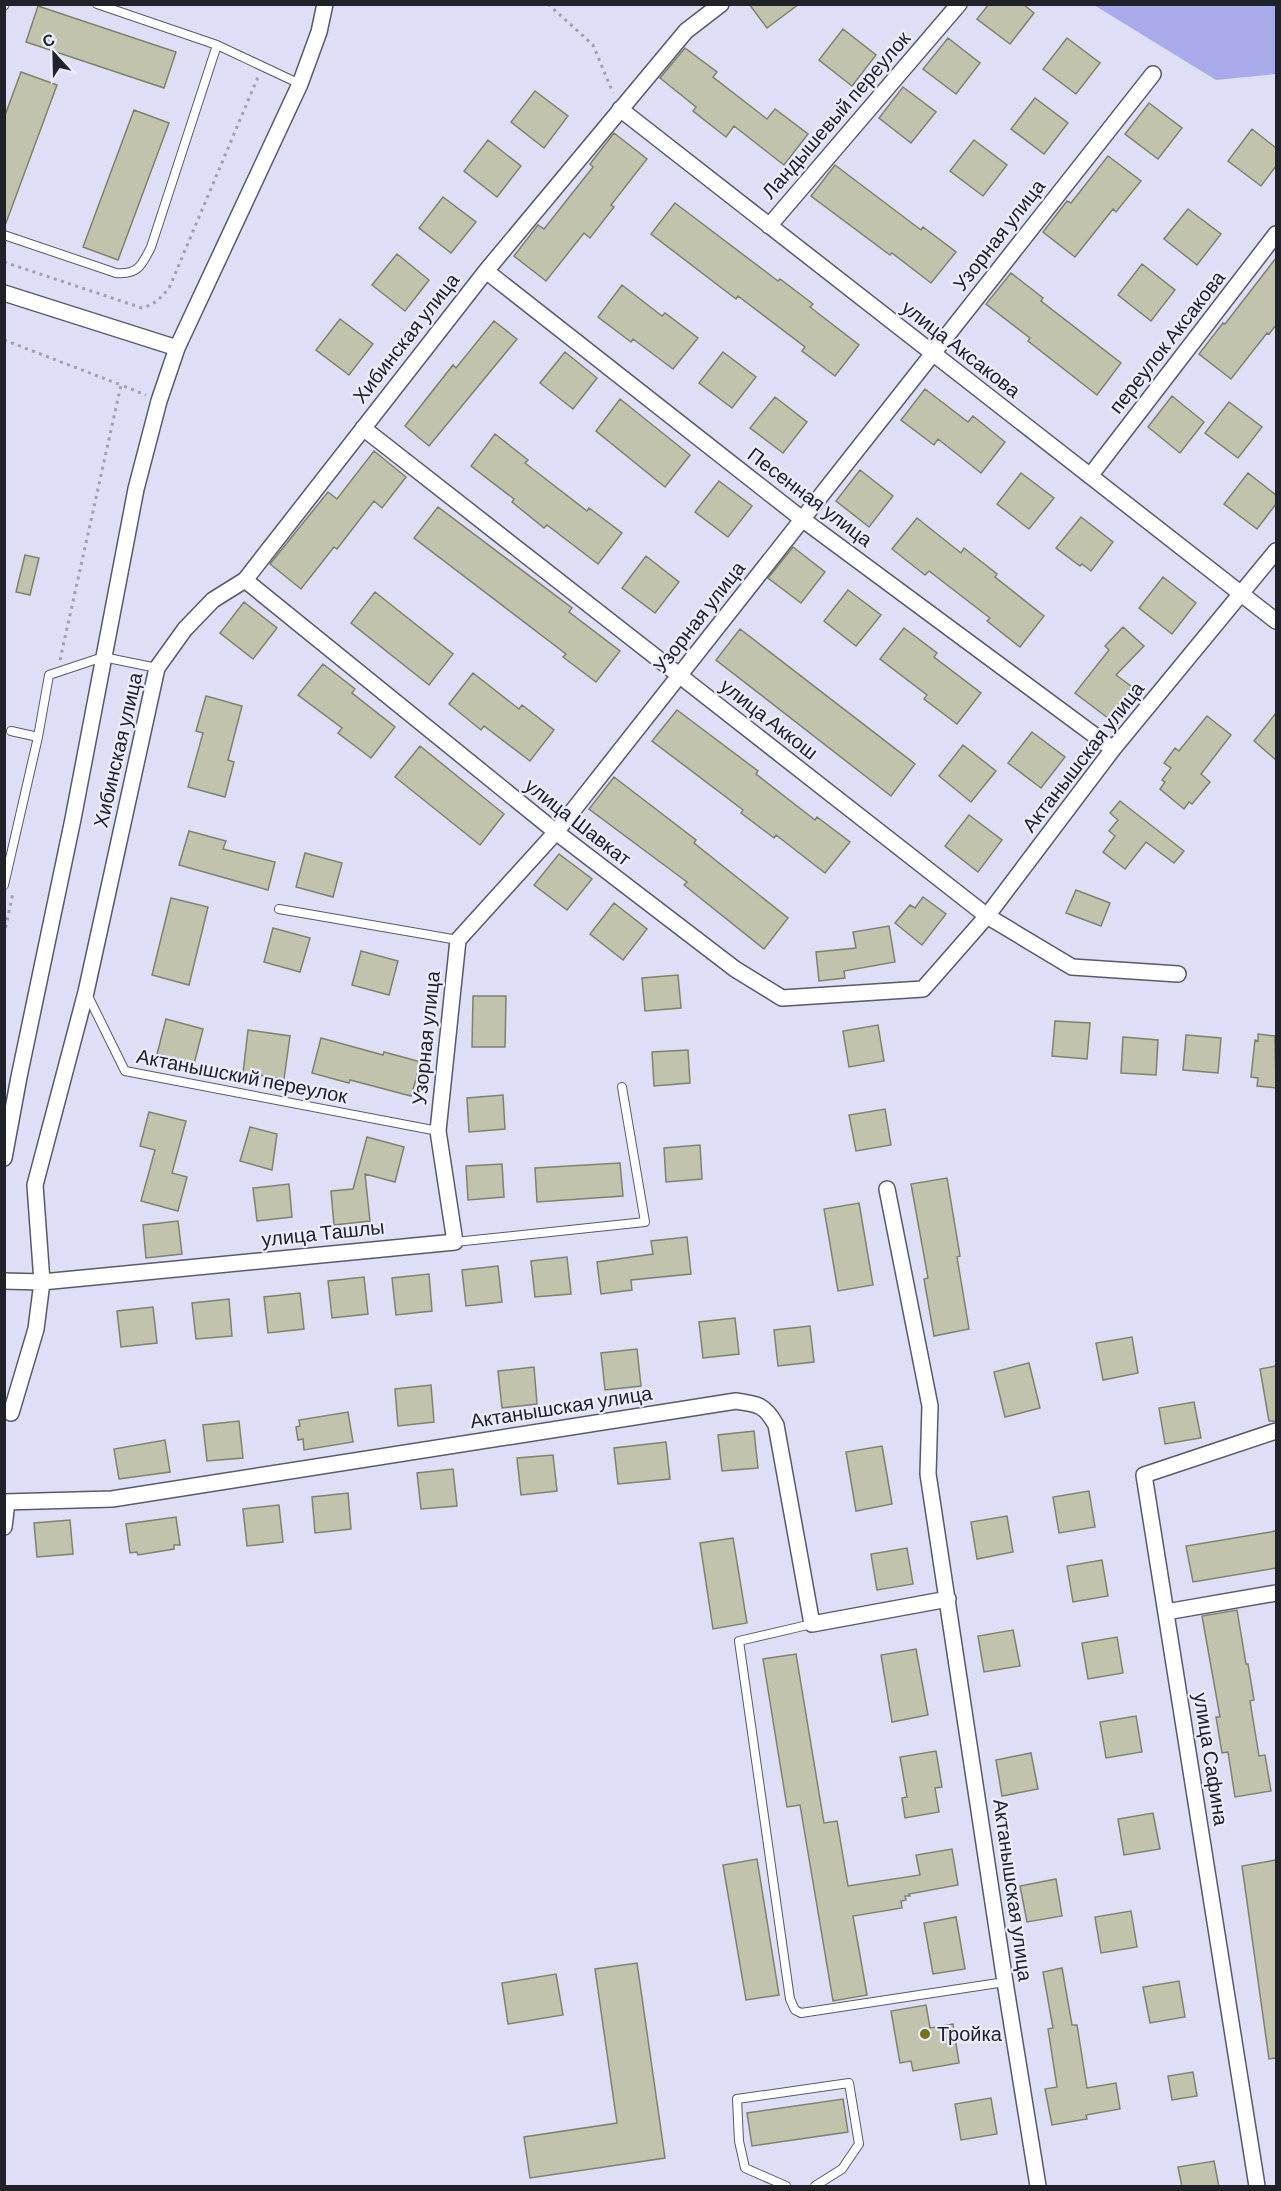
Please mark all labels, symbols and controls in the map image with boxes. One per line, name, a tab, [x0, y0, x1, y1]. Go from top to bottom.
north arrow	[24, 24, 84, 84]
street label: Ландышевый переулок	[756, 26, 915, 203]
text: С	[39, 28, 58, 51]
street label: Узорная улица	[947, 173, 1050, 295]
street label: переулок Аксакова	[1103, 265, 1230, 417]
street label: Хибинская улица	[347, 267, 464, 407]
street label: улица Аксакова	[897, 294, 1026, 403]
street label: Песенная улица	[744, 442, 878, 551]
street label: Узорная улица	[647, 555, 750, 677]
street label: Хибинская улица	[88, 669, 147, 830]
street label: улица Аккош	[716, 673, 823, 764]
street label: Актанышская улица	[1016, 676, 1149, 836]
street label: улица Шавкат	[521, 772, 636, 870]
street label: Узорная улица	[406, 969, 444, 1106]
street label: Актанышский переулок	[135, 1043, 350, 1107]
street label: улица Ташлы	[260, 1214, 386, 1250]
street label: Актанышская улица	[468, 1380, 654, 1432]
street label: улица Сафина	[1190, 1691, 1235, 1828]
street label: Актанышская улица	[989, 1797, 1039, 1983]
place label: Тройка	[937, 2021, 1003, 2045]
marker: Тройка	[918, 2027, 932, 2041]

